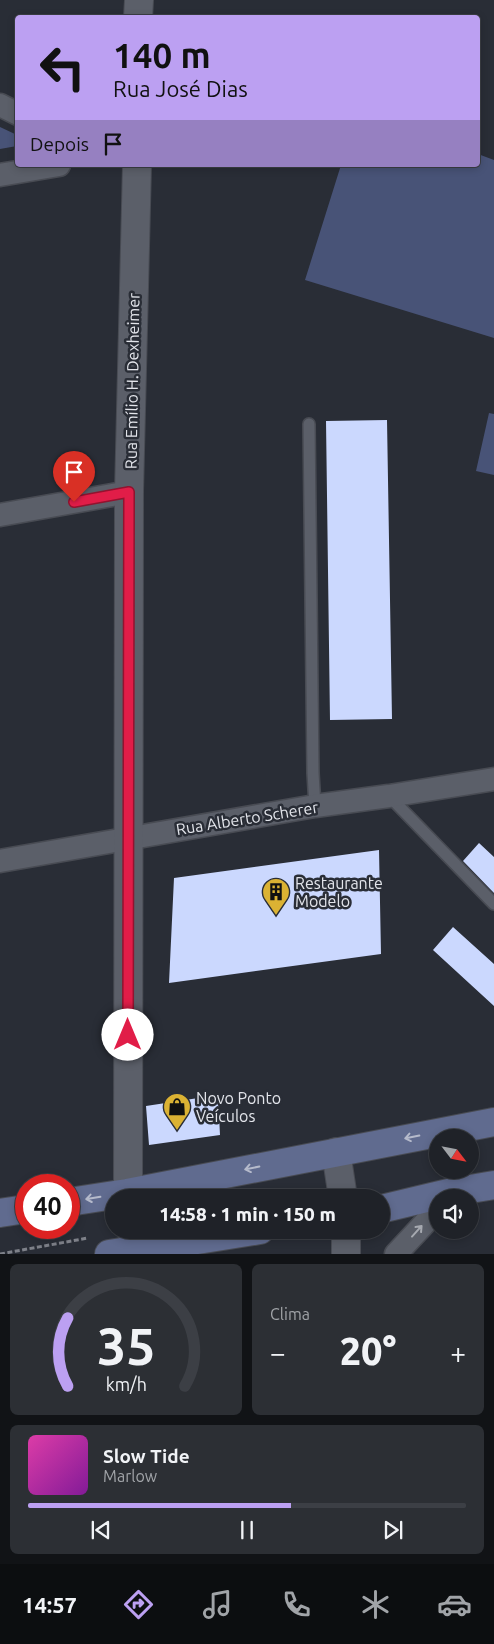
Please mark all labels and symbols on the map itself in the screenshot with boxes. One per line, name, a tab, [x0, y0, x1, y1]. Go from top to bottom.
street label: Rua Emílio H. Dexheimer	[121, 293, 143, 469]
pin	[53, 451, 95, 502]
street label: Rua Alberto Scherer	[175, 798, 319, 838]
place label: Restaurante Modelo	[295, 874, 383, 910]
building icon: Restaurante Modelo	[261, 877, 291, 916]
position arrow	[101, 1008, 153, 1060]
place label: Novo Ponto Veículos	[196, 1089, 281, 1125]
shop icon: Novo Ponto Veículos	[162, 1092, 192, 1131]
north arrow	[429, 1129, 479, 1179]
one-way arrow	[404, 1133, 420, 1143]
one-way arrow	[245, 1164, 261, 1174]
speed limit sign: 40	[15, 1174, 80, 1239]
one-way arrow	[85, 1194, 101, 1204]
one-way arrow	[411, 1225, 423, 1238]

